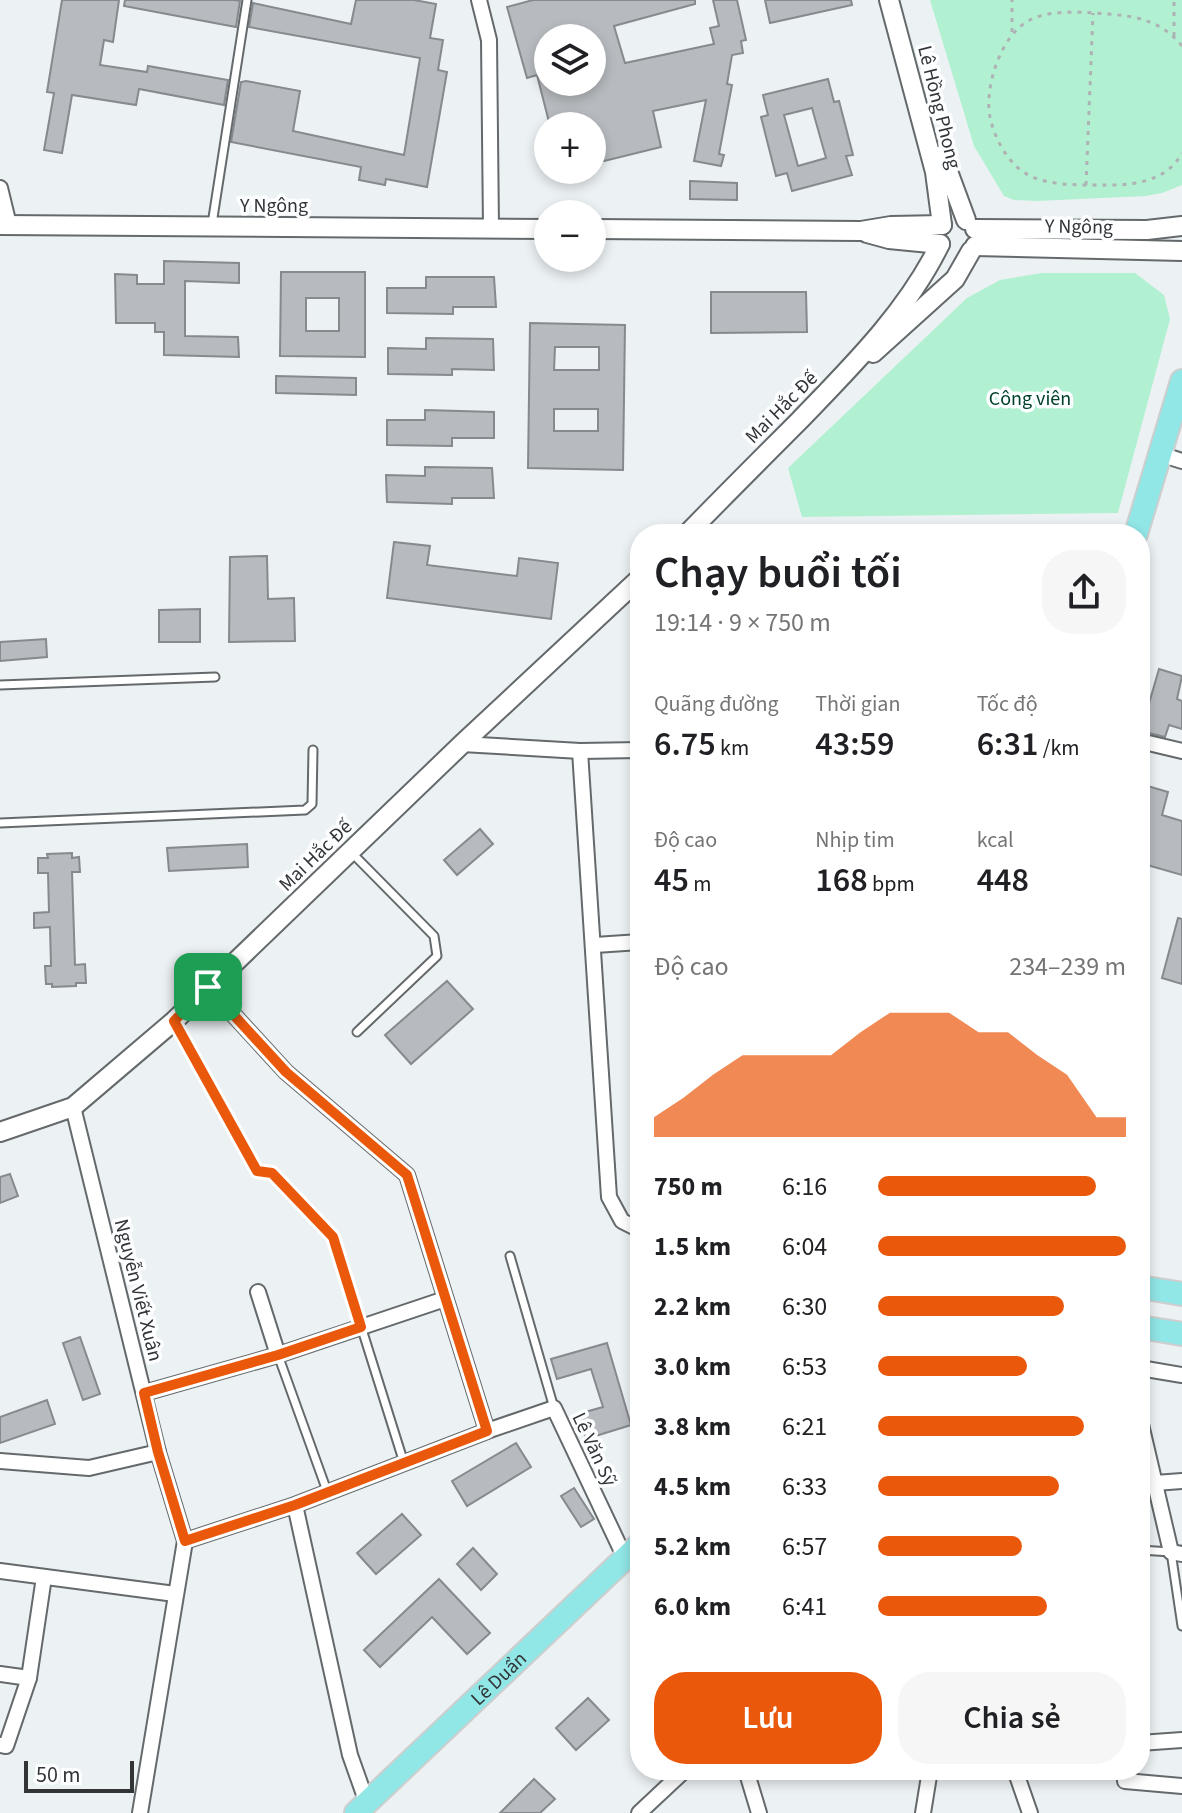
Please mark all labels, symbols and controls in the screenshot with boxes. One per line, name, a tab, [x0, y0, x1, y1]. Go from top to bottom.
map controls	[534, 24, 606, 272]
button: layers	[534, 24, 606, 96]
street label: Lê Hồng Phong	[910, 43, 968, 172]
button: +	[534, 112, 606, 184]
street label: Y Ngông	[239, 192, 308, 220]
button: −	[534, 200, 606, 272]
street label: Y Ngông	[1044, 212, 1113, 242]
street label: Mai Hắc Đế	[739, 364, 825, 450]
park label: Công viên	[989, 385, 1071, 413]
text: Chạy buổi tối	[654, 542, 902, 605]
button: share	[1042, 550, 1126, 634]
text: 19:14 · 9 × 750 m	[654, 604, 831, 641]
text: Quãng đường	[654, 688, 779, 720]
text: Thời gian	[815, 688, 900, 720]
text: Tốc độ	[977, 688, 1038, 720]
text: 6.75	[654, 720, 716, 769]
text: 43:59	[815, 720, 894, 769]
text: 6:31	[977, 720, 1038, 769]
text: km	[716, 732, 749, 764]
text: /km	[1038, 732, 1080, 764]
street label: Mai Hắc Đế	[273, 813, 359, 898]
text: Độ cao	[654, 824, 717, 856]
text: Nhịp tim	[815, 824, 895, 856]
text: kcal	[977, 824, 1014, 856]
text: 45	[654, 856, 689, 905]
text: 168	[815, 856, 868, 905]
text: 448	[977, 856, 1029, 905]
text: m	[689, 868, 712, 900]
text: bpm	[868, 868, 915, 900]
text: Độ cao	[654, 948, 729, 985]
text: 234–239 m	[1009, 948, 1126, 985]
pin	[174, 953, 242, 1021]
icon: arrive	[186, 965, 230, 1009]
text: 750 m	[654, 1168, 723, 1205]
text: 6:16	[782, 1168, 827, 1205]
street label: Nguyễn Viết Xuân	[107, 1216, 169, 1364]
text: 1.5 km	[654, 1228, 731, 1265]
text: 6:04	[782, 1228, 827, 1265]
text: 2.2 km	[654, 1288, 731, 1325]
text: 6:30	[782, 1288, 827, 1325]
text: 3.0 km	[654, 1348, 731, 1385]
text: 6:53	[782, 1348, 827, 1385]
street label: Lê Văn Sỹ	[565, 1408, 624, 1491]
text: 3.8 km	[654, 1408, 731, 1445]
text: 6:21	[782, 1408, 827, 1445]
text: 4.5 km	[654, 1468, 731, 1505]
text: 6:33	[782, 1468, 827, 1505]
text: 5.2 km	[654, 1528, 731, 1565]
text: 6:57	[782, 1528, 827, 1565]
text: 6.0 km	[654, 1588, 731, 1625]
text: 6:41	[782, 1588, 827, 1625]
street label: Lê Duẩn	[465, 1646, 533, 1712]
button: Lưu	[654, 1672, 882, 1764]
button: Chia sẻ	[898, 1672, 1126, 1764]
scale bar	[24, 1757, 134, 1793]
text: 50 m	[36, 1759, 81, 1791]

